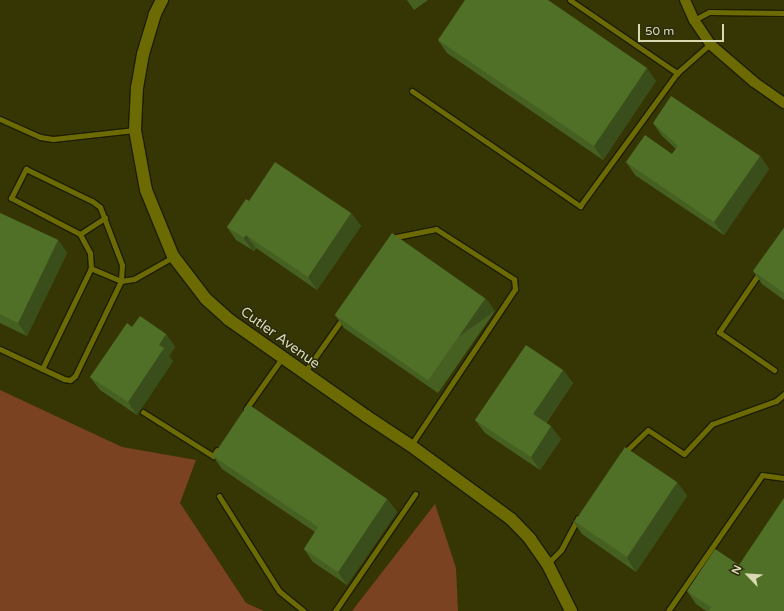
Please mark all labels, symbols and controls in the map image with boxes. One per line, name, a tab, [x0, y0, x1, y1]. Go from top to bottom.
scale bar	[640, 16, 726, 42]
text: 50 m	[645, 24, 674, 38]
street label: Cutler Avenue	[237, 304, 323, 372]
north arrow	[728, 555, 768, 595]
text: N	[729, 563, 744, 576]

